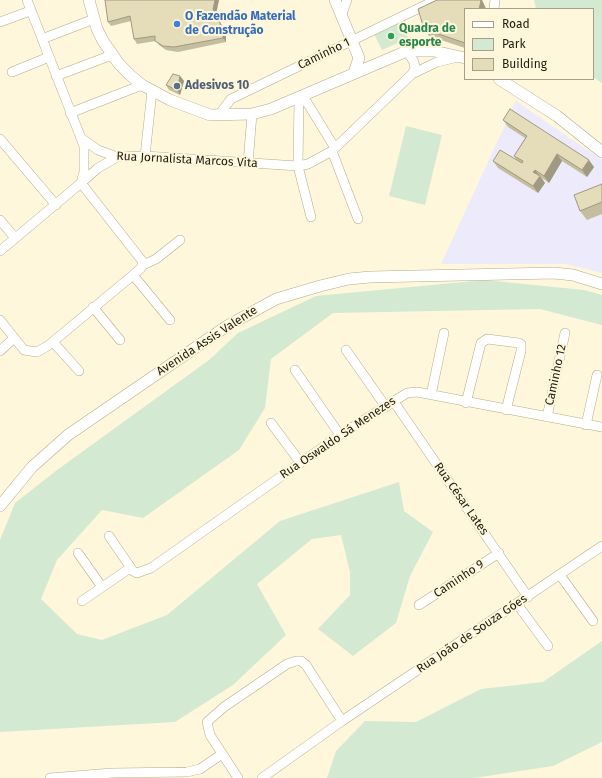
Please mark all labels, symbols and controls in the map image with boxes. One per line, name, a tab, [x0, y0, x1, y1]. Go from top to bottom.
legend	[464, 8, 594, 80]
place label: O Fazendão Material de Construção	[185, 10, 296, 38]
text: Road	[502, 17, 530, 31]
marker: O Fazendão Material de Construção	[172, 19, 182, 29]
place label: Quadra de esporte	[399, 22, 456, 50]
marker: Quadra de esporte	[386, 31, 396, 41]
street label: Caminho 1	[296, 35, 352, 73]
text: Park	[502, 37, 526, 51]
text: Building	[502, 57, 547, 71]
place label: Adesivos 10	[185, 79, 249, 93]
marker: Adesivos 10	[172, 81, 182, 91]
street label: Rua Jornalista Marcos Vita	[116, 149, 258, 171]
street label: Avenida Assis Valente	[154, 303, 260, 379]
street label: Caminho 12	[542, 343, 570, 407]
street label: Rua Oswaldo Sá Menezes	[277, 394, 399, 482]
street label: Rua César Lates	[431, 460, 491, 538]
street label: Caminho 9	[431, 557, 487, 601]
street label: Rua João de Souza Góes	[414, 592, 530, 676]

